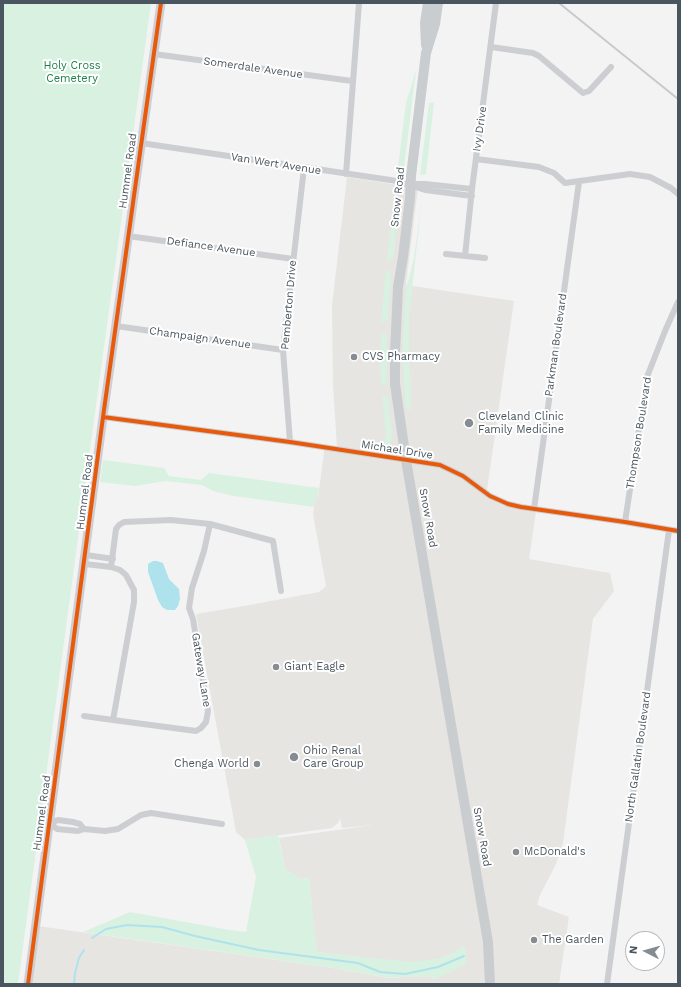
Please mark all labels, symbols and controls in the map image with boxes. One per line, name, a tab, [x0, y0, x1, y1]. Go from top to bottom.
street label: Somerdale Avenue	[202, 54, 304, 82]
park label: Holy Cross Cemetery	[43, 59, 101, 85]
street label: Ivy Drive	[470, 105, 490, 153]
street label: Hummel Road	[116, 132, 140, 210]
street label: Van Wert Avenue	[230, 150, 322, 178]
street label: Snow Road	[388, 166, 408, 228]
street label: Defiance Avenue	[166, 234, 256, 260]
street label: Pemberton Drive	[279, 260, 299, 350]
street label: Parkman Boulevard	[542, 293, 570, 397]
street label: Champaign Avenue	[148, 324, 252, 352]
place label: CVS Pharmacy	[362, 350, 440, 364]
marker: CVS Pharmacy	[349, 352, 359, 362]
street label: Thompson Boulevard	[624, 376, 654, 490]
place label: Cleveland Clinic Family Medicine	[478, 410, 564, 436]
marker: Cleveland Clinic Family Medicine	[463, 417, 475, 429]
street label: Michael Drive	[360, 438, 434, 462]
street label: Hummel Road	[74, 453, 96, 531]
street label: Snow Road	[416, 487, 440, 549]
street label: Gateway Lane	[189, 632, 213, 708]
place label: Giant Eagle	[284, 660, 345, 674]
marker: Giant Eagle	[271, 662, 281, 672]
street label: North Gallatin Boulevard	[622, 691, 654, 823]
place label: Ohio Renal Care Group	[303, 744, 364, 770]
marker: Ohio Renal Care Group	[288, 751, 300, 763]
place label: Chenga World	[174, 757, 249, 771]
marker: Chenga World	[252, 759, 262, 769]
street label: Hummel Road	[30, 774, 54, 852]
street label: Snow Road	[470, 806, 494, 868]
place label: McDonald's	[524, 845, 586, 859]
marker: McDonald's	[511, 847, 521, 857]
north arrow	[625, 931, 665, 971]
place label: The Garden	[542, 933, 604, 947]
marker: The Garden	[529, 935, 539, 945]
text: N	[627, 945, 640, 955]

